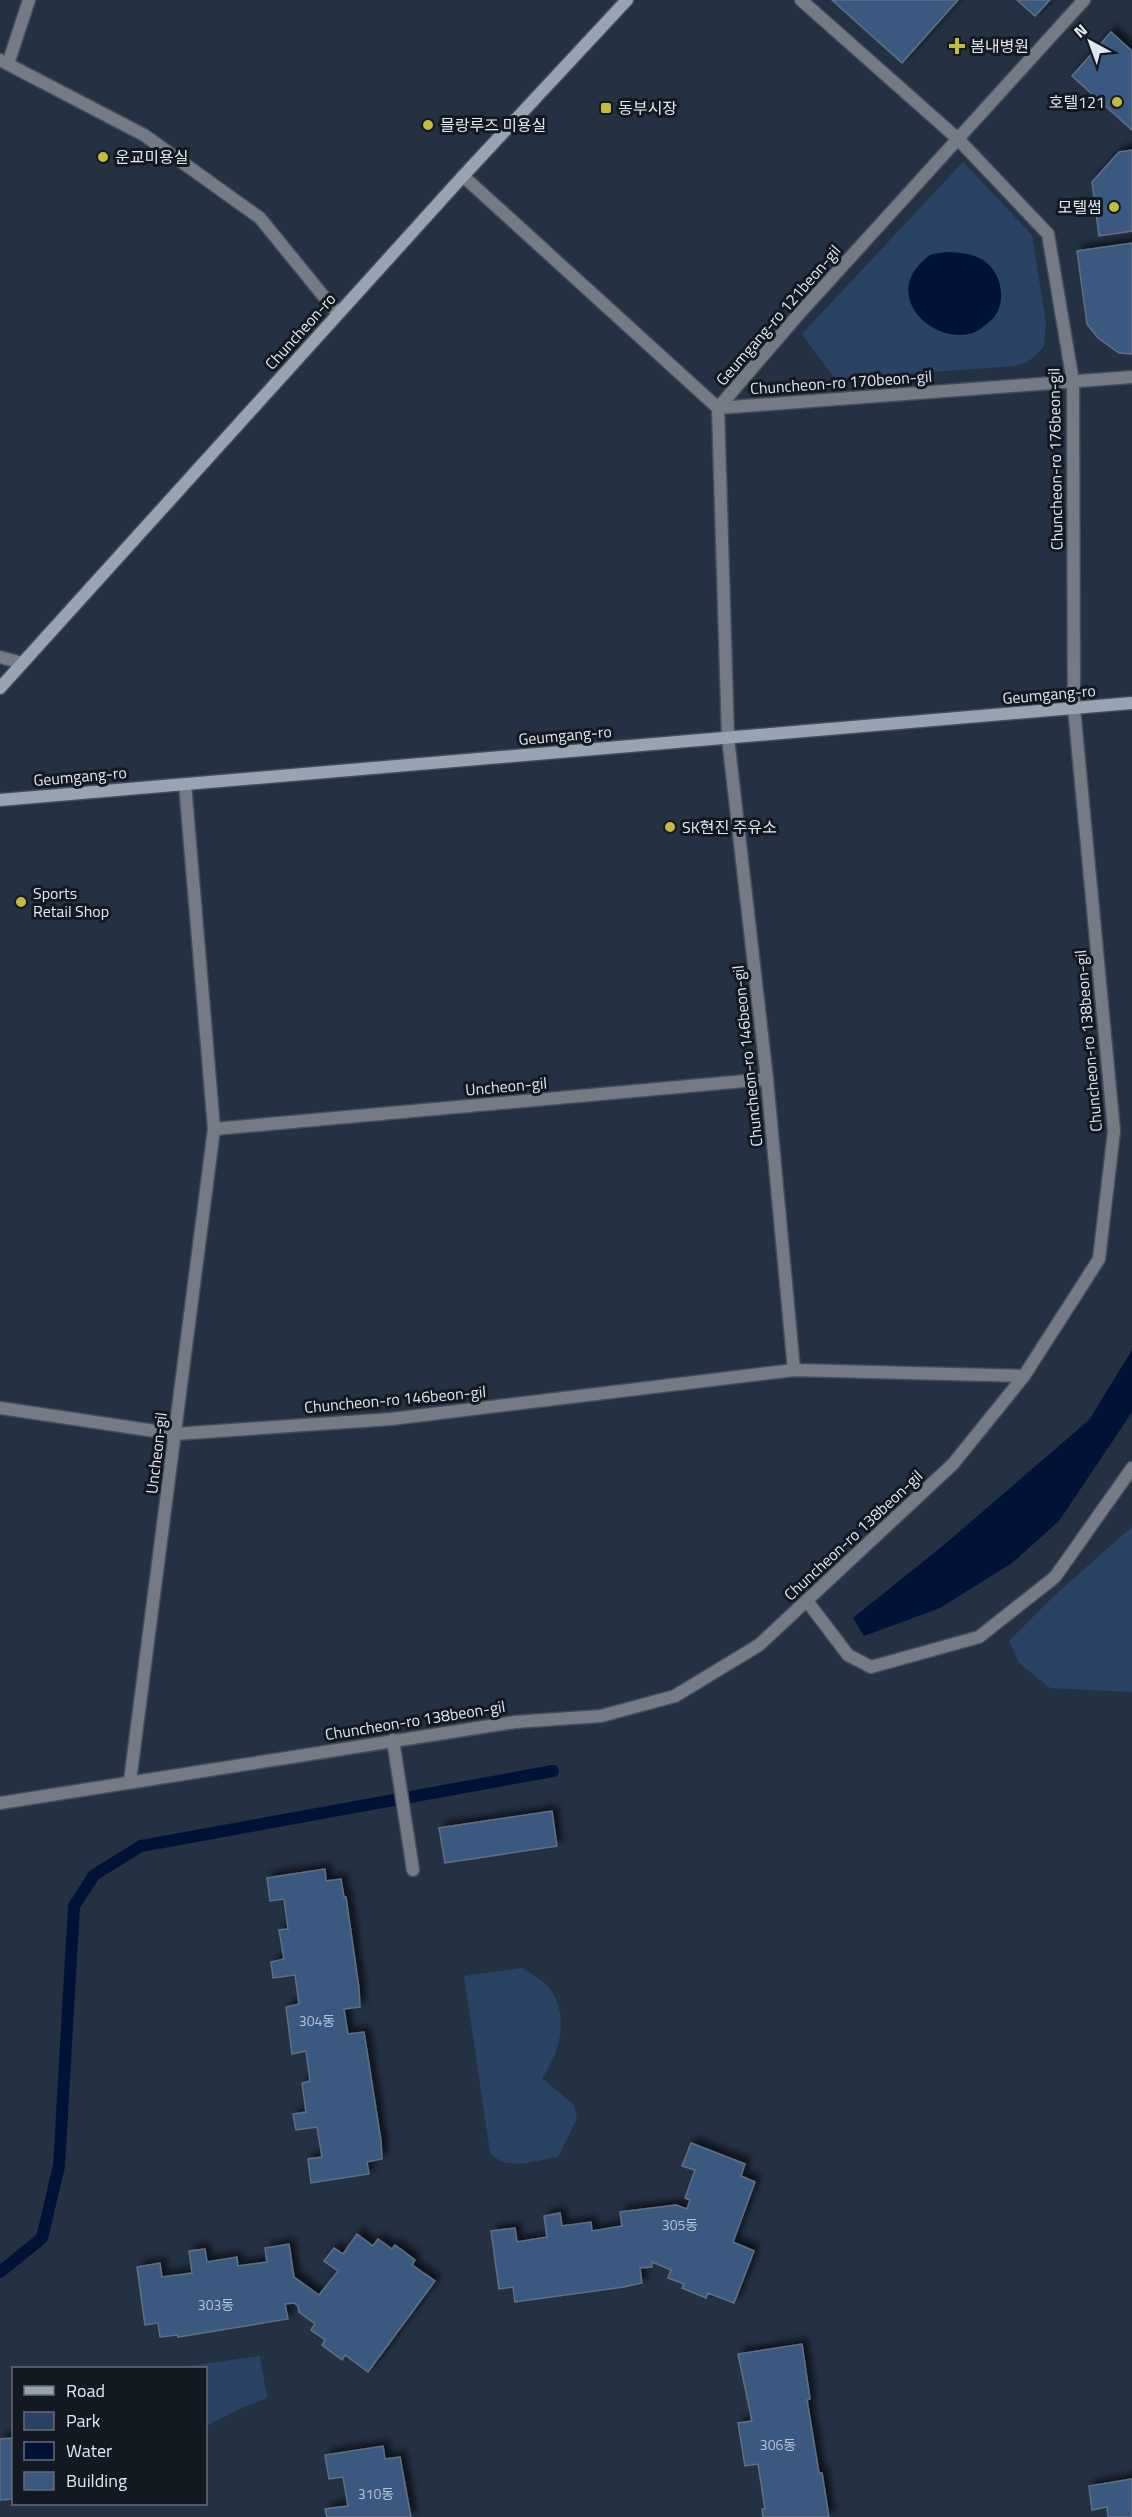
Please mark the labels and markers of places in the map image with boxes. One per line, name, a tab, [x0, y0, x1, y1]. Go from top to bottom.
place label: 봄내병원	[970, 34, 1029, 58]
marker: 봄내병원	[948, 37, 966, 55]
place label: 호텔121	[1049, 90, 1105, 114]
marker: 호텔121	[1110, 95, 1124, 109]
place label: 동부시장	[618, 96, 677, 120]
marker: 동부시장	[599, 101, 613, 115]
place label: 믈랑루즈 미용실	[440, 113, 547, 137]
marker: 믈랑루즈 미용실	[421, 118, 435, 132]
place label: 운교미용실	[115, 145, 189, 169]
marker: 운교미용실	[96, 150, 110, 164]
place label: 모텔썸	[1058, 195, 1102, 219]
marker: 모텔썸	[1107, 200, 1121, 214]
place label: SK현진 주유소	[682, 815, 777, 839]
marker: SK현진 주유소	[663, 820, 677, 834]
place label: Sports Retail Shop	[33, 881, 109, 923]
marker: Sports Retail Shop	[14, 895, 28, 909]

